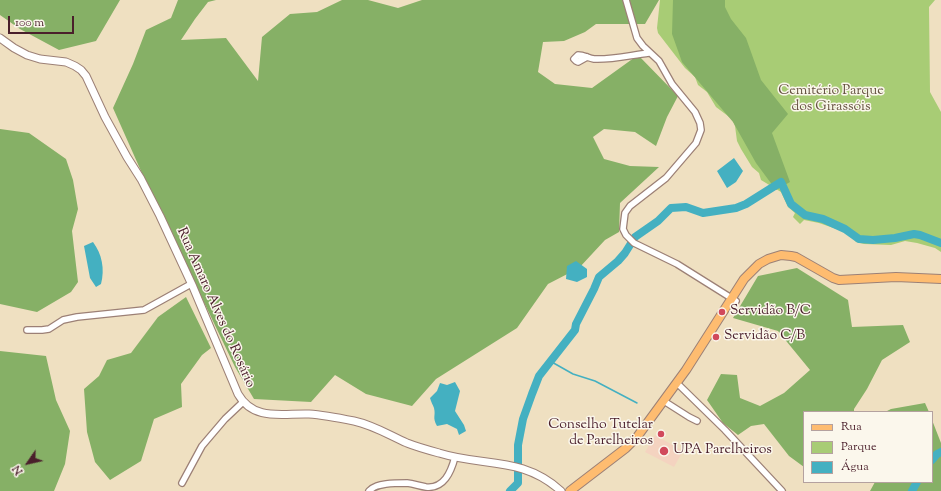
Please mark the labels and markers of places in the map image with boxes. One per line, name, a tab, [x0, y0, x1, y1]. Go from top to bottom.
place label: Servidão B/C	[730, 304, 811, 320]
marker: Servidão B/C	[717, 307, 727, 317]
place label: Servidão C/B	[724, 329, 805, 345]
marker: Servidão C/B	[711, 332, 721, 342]
place label: Conselho Tutelar de Parelheiros	[548, 418, 653, 450]
marker: Conselho Tutelar de Parelheiros	[656, 429, 666, 439]
place label: UPA Parelheiros	[673, 443, 772, 459]
marker: UPA Parelheiros	[658, 445, 670, 457]

